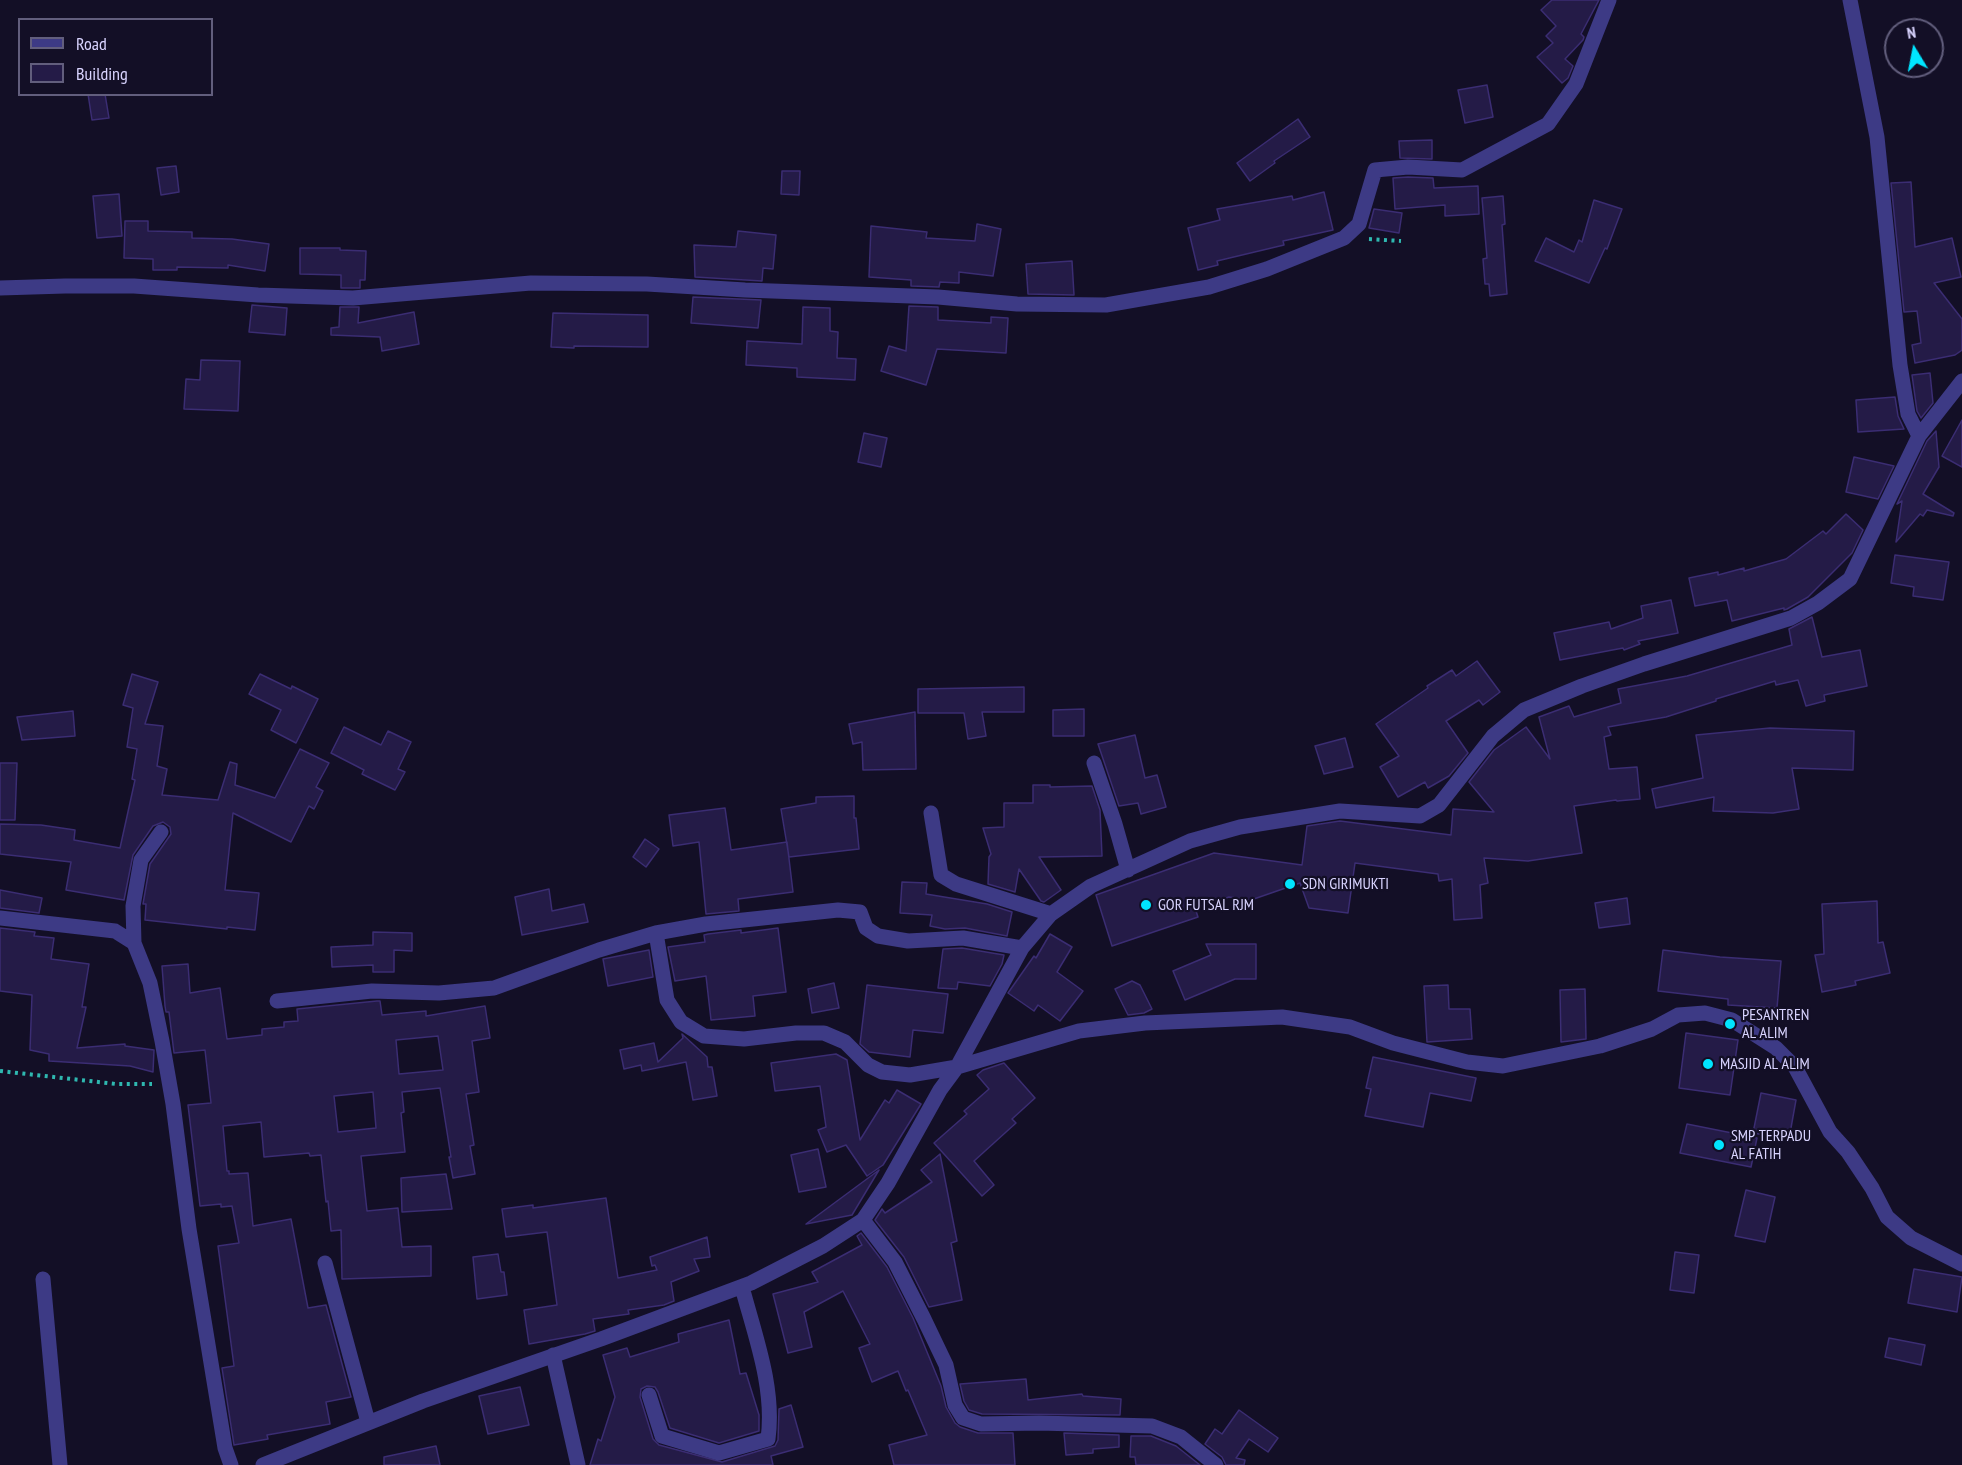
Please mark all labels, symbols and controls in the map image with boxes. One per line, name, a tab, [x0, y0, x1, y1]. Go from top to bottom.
legend	[18, 18, 213, 96]
north arrow	[1884, 18, 1944, 78]
text: N	[1905, 22, 1917, 43]
text: Road	[76, 32, 107, 55]
text: Building	[76, 62, 128, 85]
place label: SDN GIRIMUKTI	[1302, 874, 1389, 894]
marker: SDN GIRIMUKTI	[1283, 877, 1297, 891]
place label: GOR FUTSAL RJM	[1158, 895, 1254, 915]
marker: GOR FUTSAL RJM	[1139, 898, 1153, 912]
place label: PESANTREN AL ALIM	[1742, 1005, 1809, 1043]
marker: PESANTREN AL ALIM	[1723, 1017, 1737, 1031]
place label: MASJID AL ALIM	[1720, 1054, 1810, 1074]
marker: MASJID AL ALIM	[1701, 1057, 1715, 1071]
place label: SMP TERPADU AL FATIH	[1731, 1126, 1811, 1164]
marker: SMP TERPADU AL FATIH	[1712, 1138, 1726, 1152]

